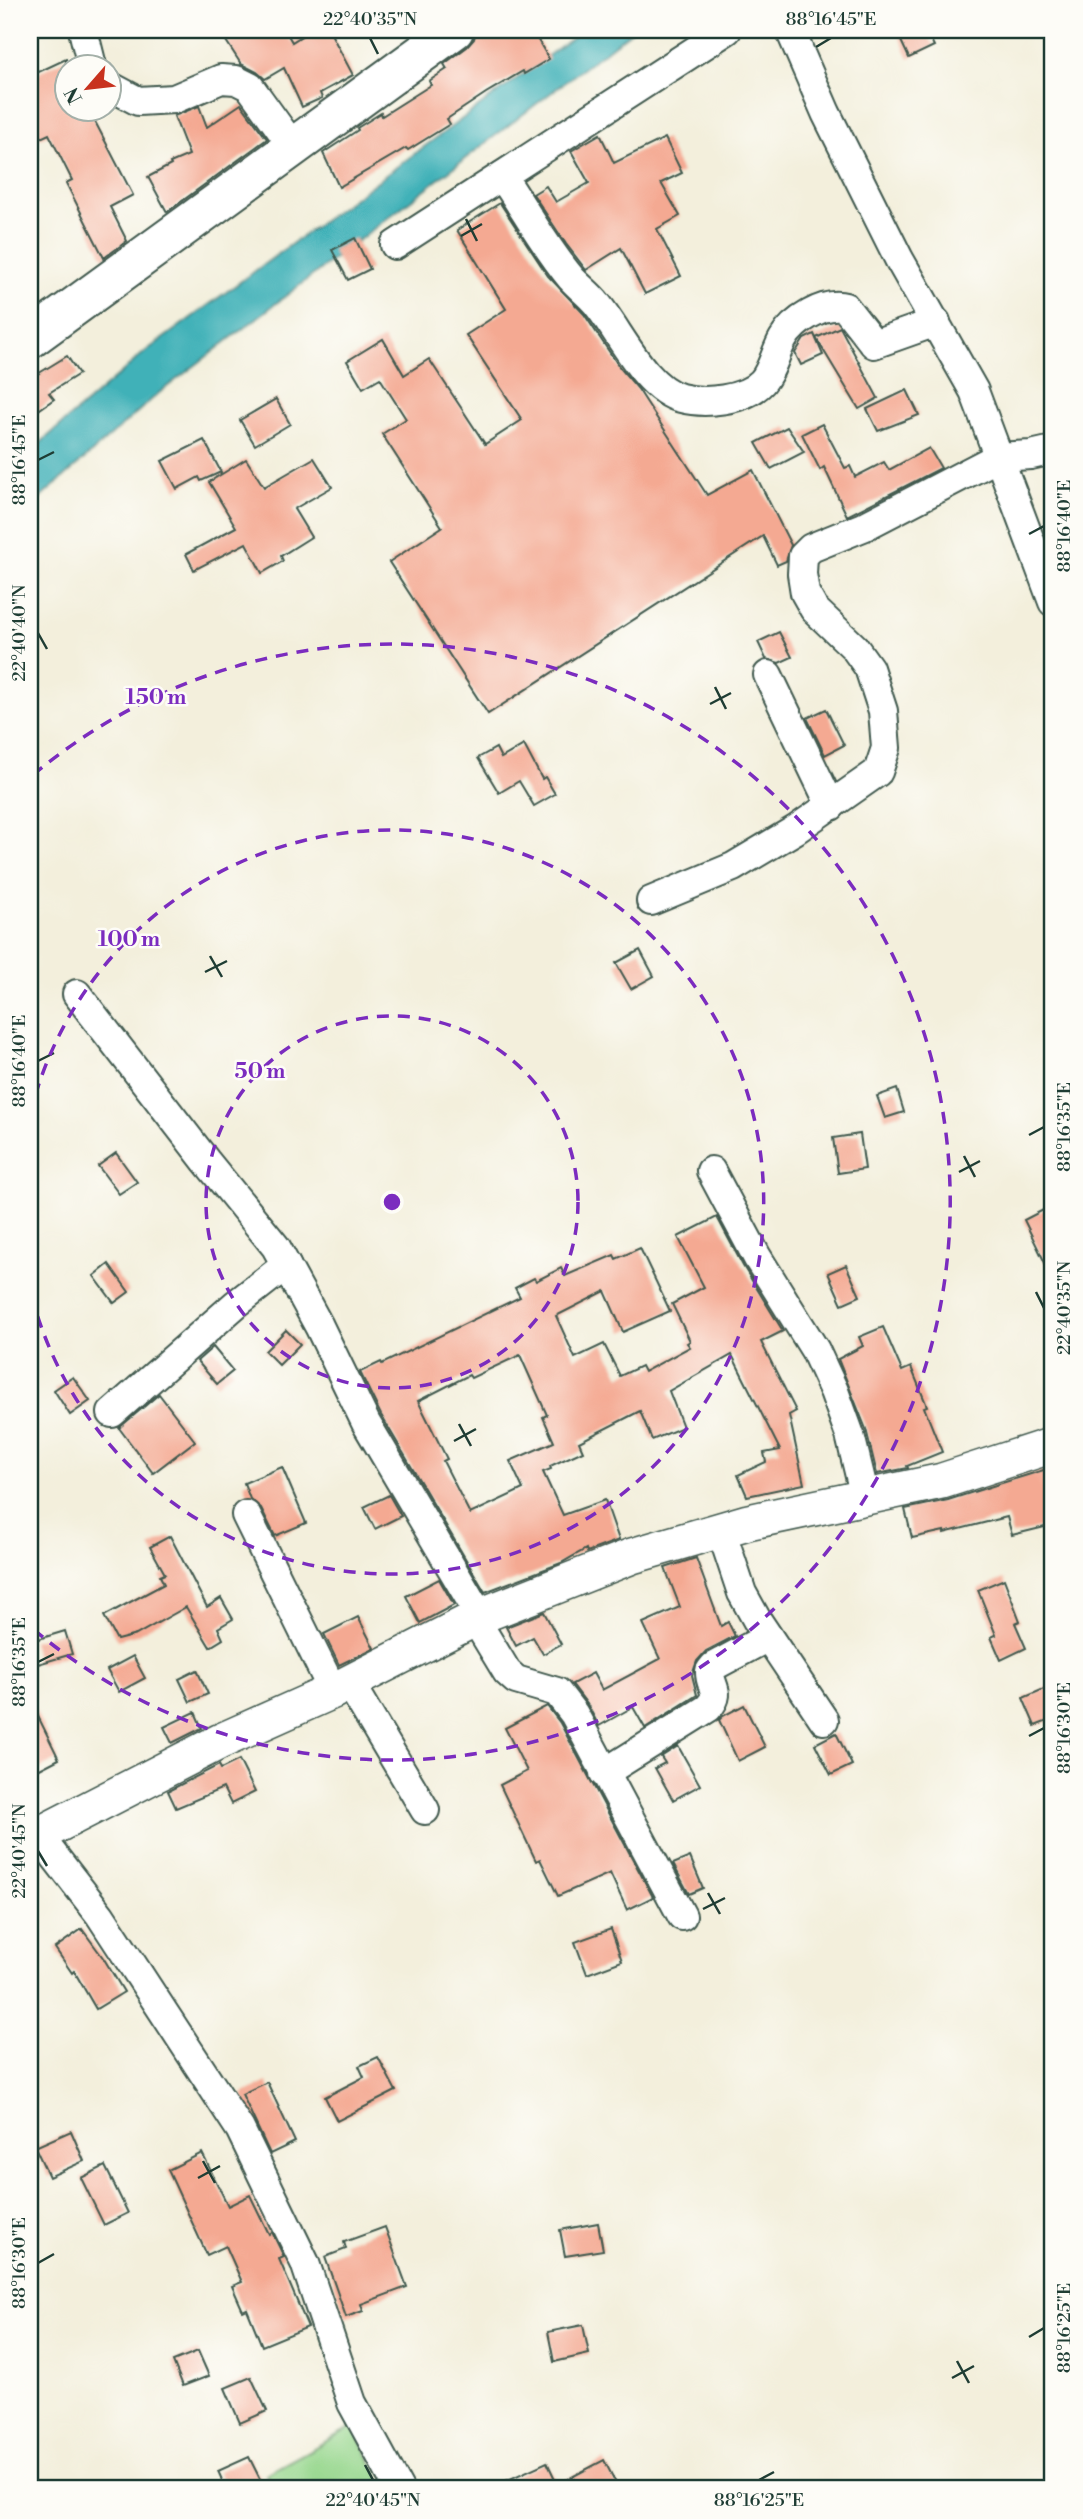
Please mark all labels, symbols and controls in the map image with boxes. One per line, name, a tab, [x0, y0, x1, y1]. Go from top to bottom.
text: 22°40'35"N	[323, 8, 418, 31]
text: 88°16'45"E	[786, 8, 876, 31]
north arrow	[52, 52, 122, 122]
text: N	[60, 83, 88, 108]
text: 88°16'45"E	[8, 415, 31, 505]
text: 88°16'40"E	[1053, 480, 1076, 572]
text: 22°40'40"N	[8, 584, 31, 681]
text: 150 m	[126, 685, 186, 711]
text: 100 m	[98, 927, 160, 953]
text: 88°16'40"E	[8, 1015, 31, 1107]
text: 50 m	[235, 1059, 285, 1085]
text: 88°16'35"E	[1053, 1082, 1076, 1172]
centre of rings	[380, 1190, 404, 1214]
text: 22°40'35"N	[1053, 1260, 1076, 1355]
text: 88°16'35"E	[8, 1617, 31, 1707]
text: 88°16'30"E	[1053, 1682, 1076, 1774]
text: 22°40'45"N	[8, 1803, 31, 1898]
text: 88°16'30"E	[8, 2217, 31, 2309]
text: 88°16'25"E	[1053, 2283, 1076, 2373]
text: 22°40'45"N	[326, 2489, 421, 2512]
text: 88°16'25"E	[714, 2489, 804, 2512]

